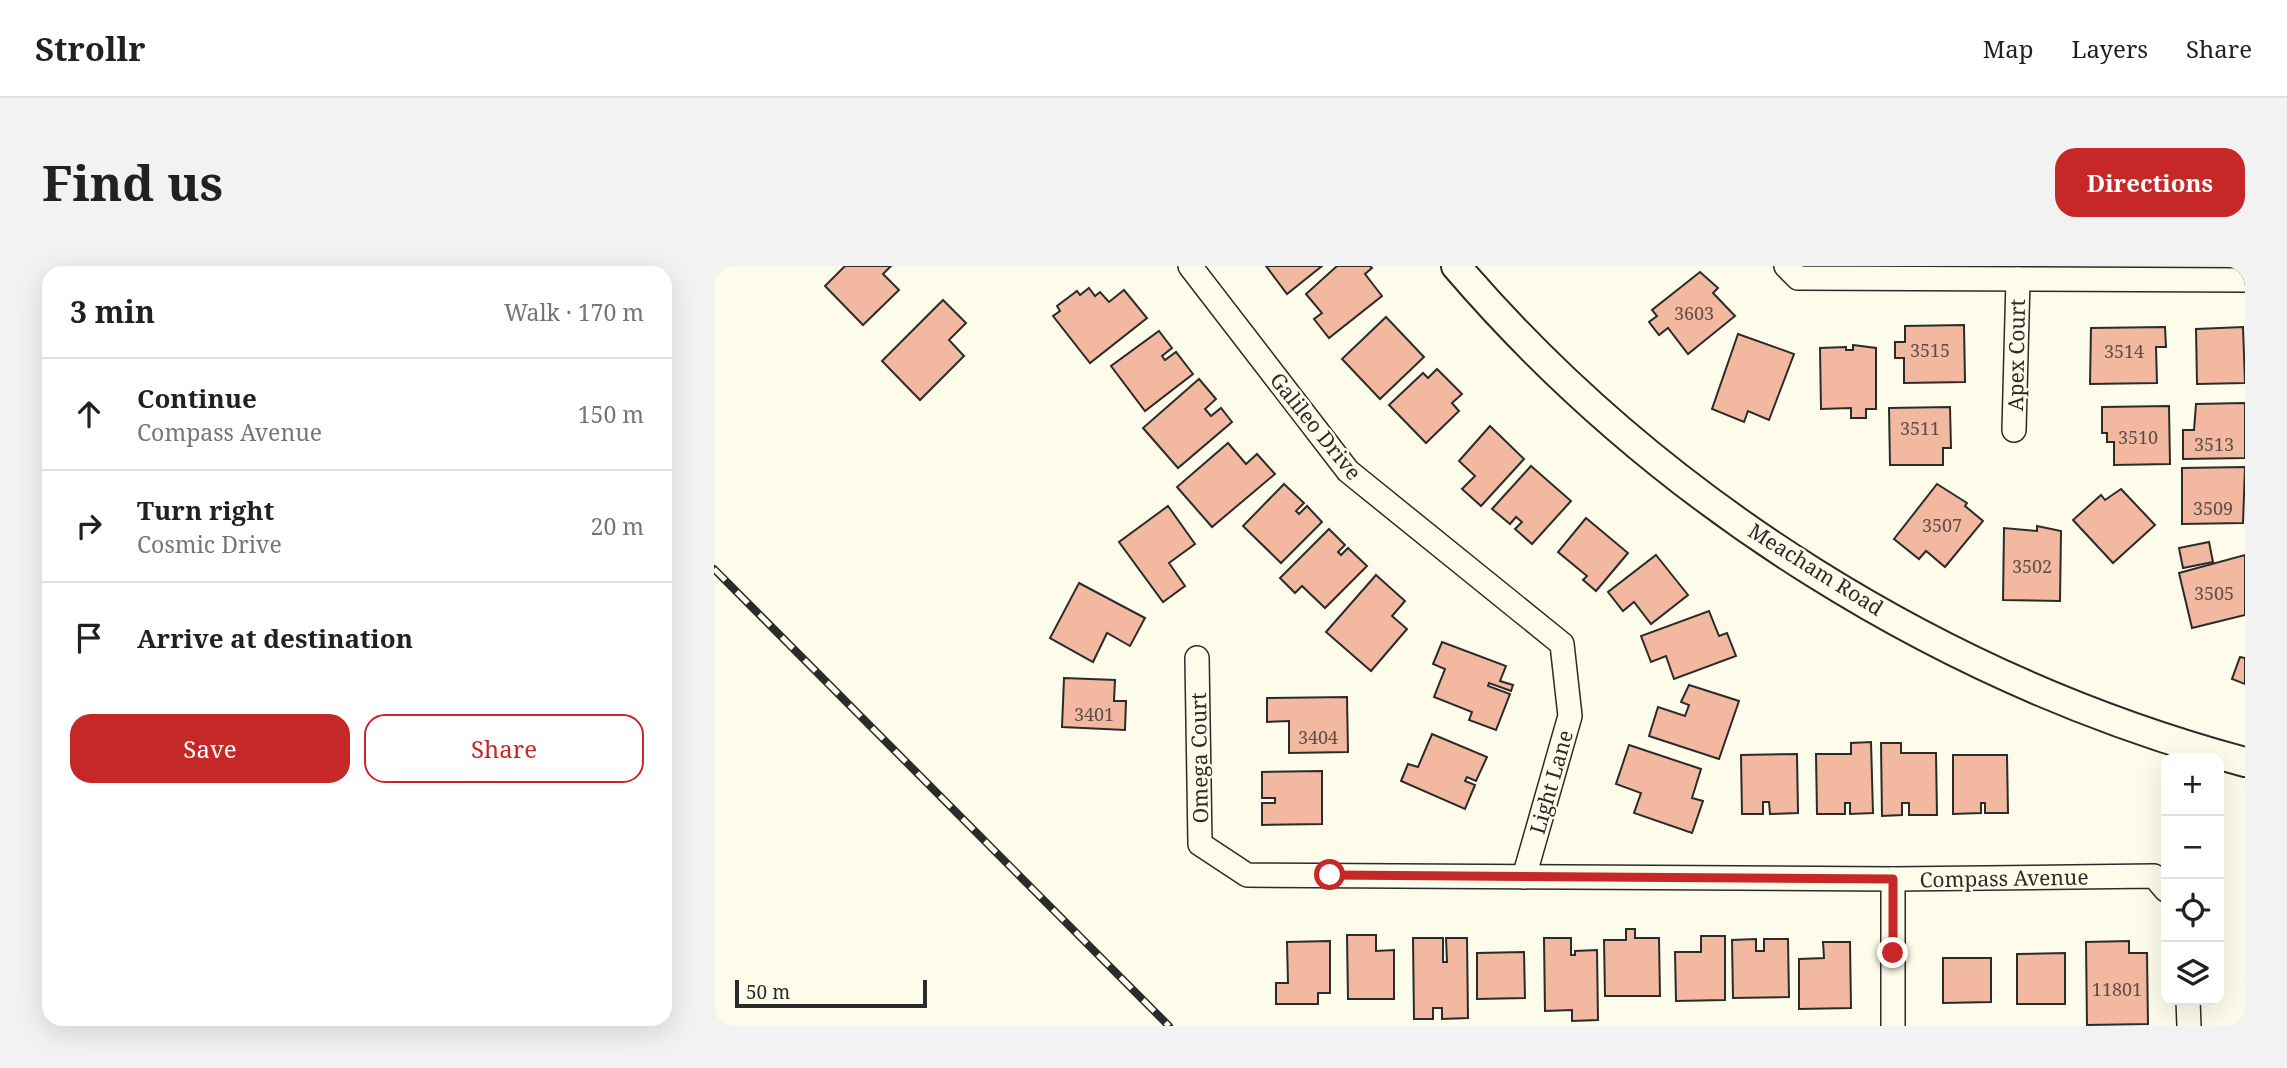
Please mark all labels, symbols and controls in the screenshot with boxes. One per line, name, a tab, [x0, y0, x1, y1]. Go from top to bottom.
text: Strollr	[35, 26, 145, 71]
text: Map	[1983, 32, 2034, 65]
text: Layers	[2072, 32, 2148, 65]
text: Share	[2186, 32, 2252, 65]
button: Directions	[2055, 148, 2245, 217]
text: Find us	[42, 149, 223, 215]
text: 3 min	[70, 291, 155, 332]
text: Walk · 170 m	[504, 296, 644, 328]
street label: Apex Court	[2001, 299, 2031, 411]
house number: 3603	[1674, 301, 1714, 325]
house number: 3515	[1910, 338, 1950, 362]
house number: 3514	[2104, 339, 2144, 363]
street label: Galileo Drive	[1264, 366, 1368, 486]
text: Continue	[137, 380, 257, 416]
icon: ahead	[70, 395, 108, 433]
text: 150 m	[578, 398, 644, 430]
text: Compass Avenue	[137, 416, 322, 448]
house number: 3511	[1900, 416, 1940, 440]
house number: 3510	[2118, 425, 2158, 449]
house number: 3513	[2194, 432, 2234, 456]
text: Turn right	[137, 492, 274, 528]
house number: 3509	[2193, 496, 2233, 520]
icon: right	[70, 507, 108, 545]
text: 20 m	[591, 510, 644, 542]
house number: 3507	[1922, 513, 1962, 537]
street label: Meacham Road	[1743, 516, 1889, 622]
text: Cosmic Drive	[137, 528, 282, 560]
house number: 3502	[2012, 554, 2052, 578]
house number: 3505	[2194, 581, 2234, 605]
icon: arrive	[70, 619, 108, 657]
text: Arrive at destination	[137, 620, 413, 656]
street label: Omega Court	[1184, 692, 1214, 824]
house number: 3401	[1074, 702, 1114, 726]
button: Save	[70, 714, 350, 783]
button: Share	[364, 714, 644, 783]
house number: 3404	[1298, 725, 1338, 749]
street label: Light Lane	[1523, 727, 1579, 837]
map controls	[2161, 753, 2224, 1005]
button: +	[2161, 753, 2224, 816]
button: −	[2161, 816, 2224, 879]
route start	[1314, 859, 1345, 890]
street label: Compass Avenue	[1919, 863, 2089, 893]
button: locate	[2161, 879, 2224, 942]
route end	[1877, 937, 1908, 968]
button: layers	[2161, 942, 2224, 1005]
scale bar	[735, 977, 928, 1009]
house number: 11801	[2092, 977, 2142, 1001]
text: 50 m	[746, 979, 790, 1005]

